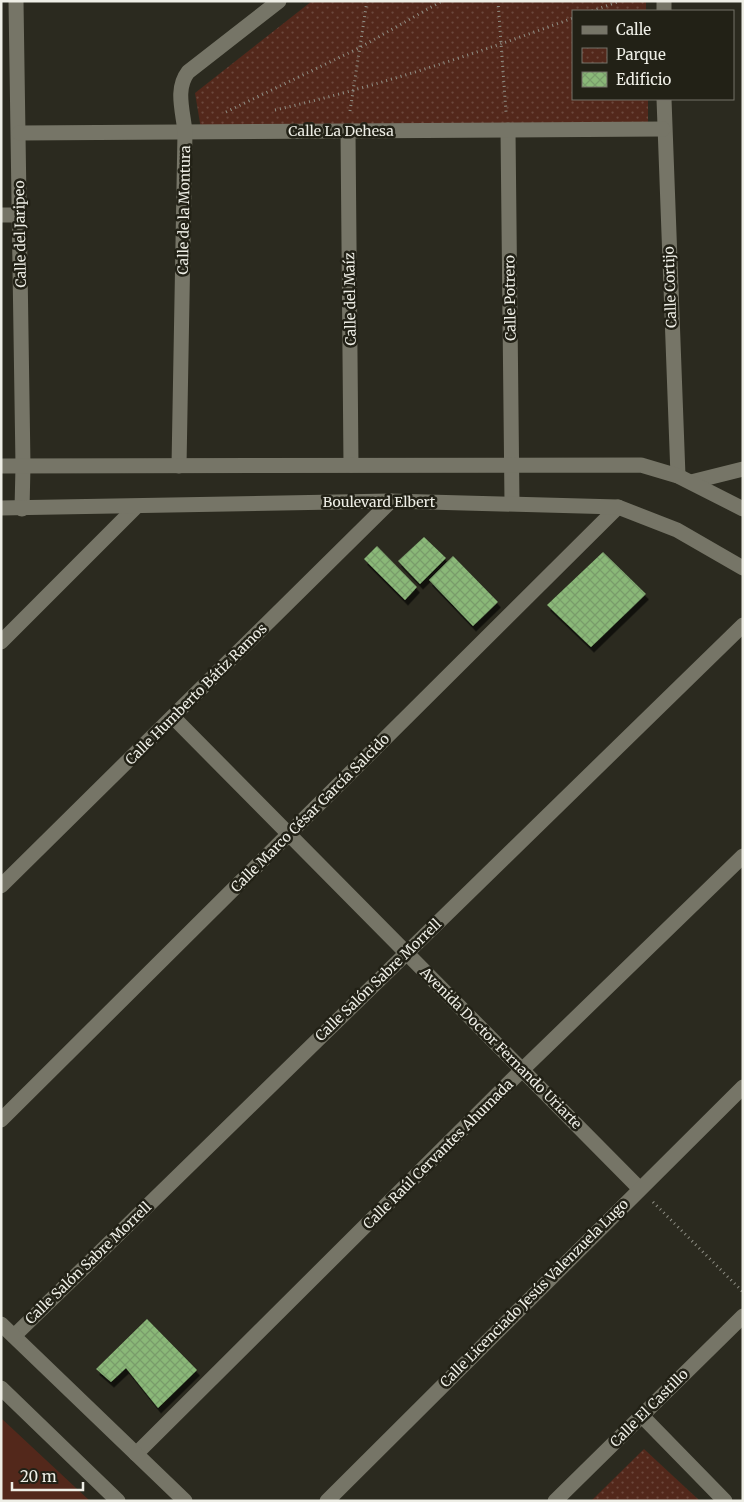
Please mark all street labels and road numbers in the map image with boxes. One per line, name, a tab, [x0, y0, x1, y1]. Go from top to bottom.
street label: Calle La Dehesa	[288, 122, 394, 140]
street label: Calle de la Montura	[174, 145, 194, 275]
street label: Calle del Jaripeo	[10, 180, 30, 288]
street label: Calle Cortijo	[660, 246, 680, 328]
street label: Calle del Maíz	[340, 252, 360, 346]
street label: Calle Potrero	[500, 255, 520, 341]
street label: Boulevard Elbert	[323, 493, 436, 511]
street label: Calle Humberto Bátiz Ramos	[121, 619, 271, 769]
street label: Calle Marco César García Salcido	[227, 730, 393, 896]
street label: Calle Salón Sabre Morrell	[311, 915, 445, 1045]
street label: Avenida Doctor Fernando Uriarte	[416, 963, 586, 1133]
street label: Calle Raúl Cervantes Ahumada	[359, 1075, 517, 1233]
street label: Calle Licenciado Jesús Valenzuela Lugo	[436, 1195, 632, 1391]
street label: Calle Salón Sabre Morrell	[21, 1198, 155, 1328]
street label: Calle El Castillo	[606, 1365, 692, 1451]

